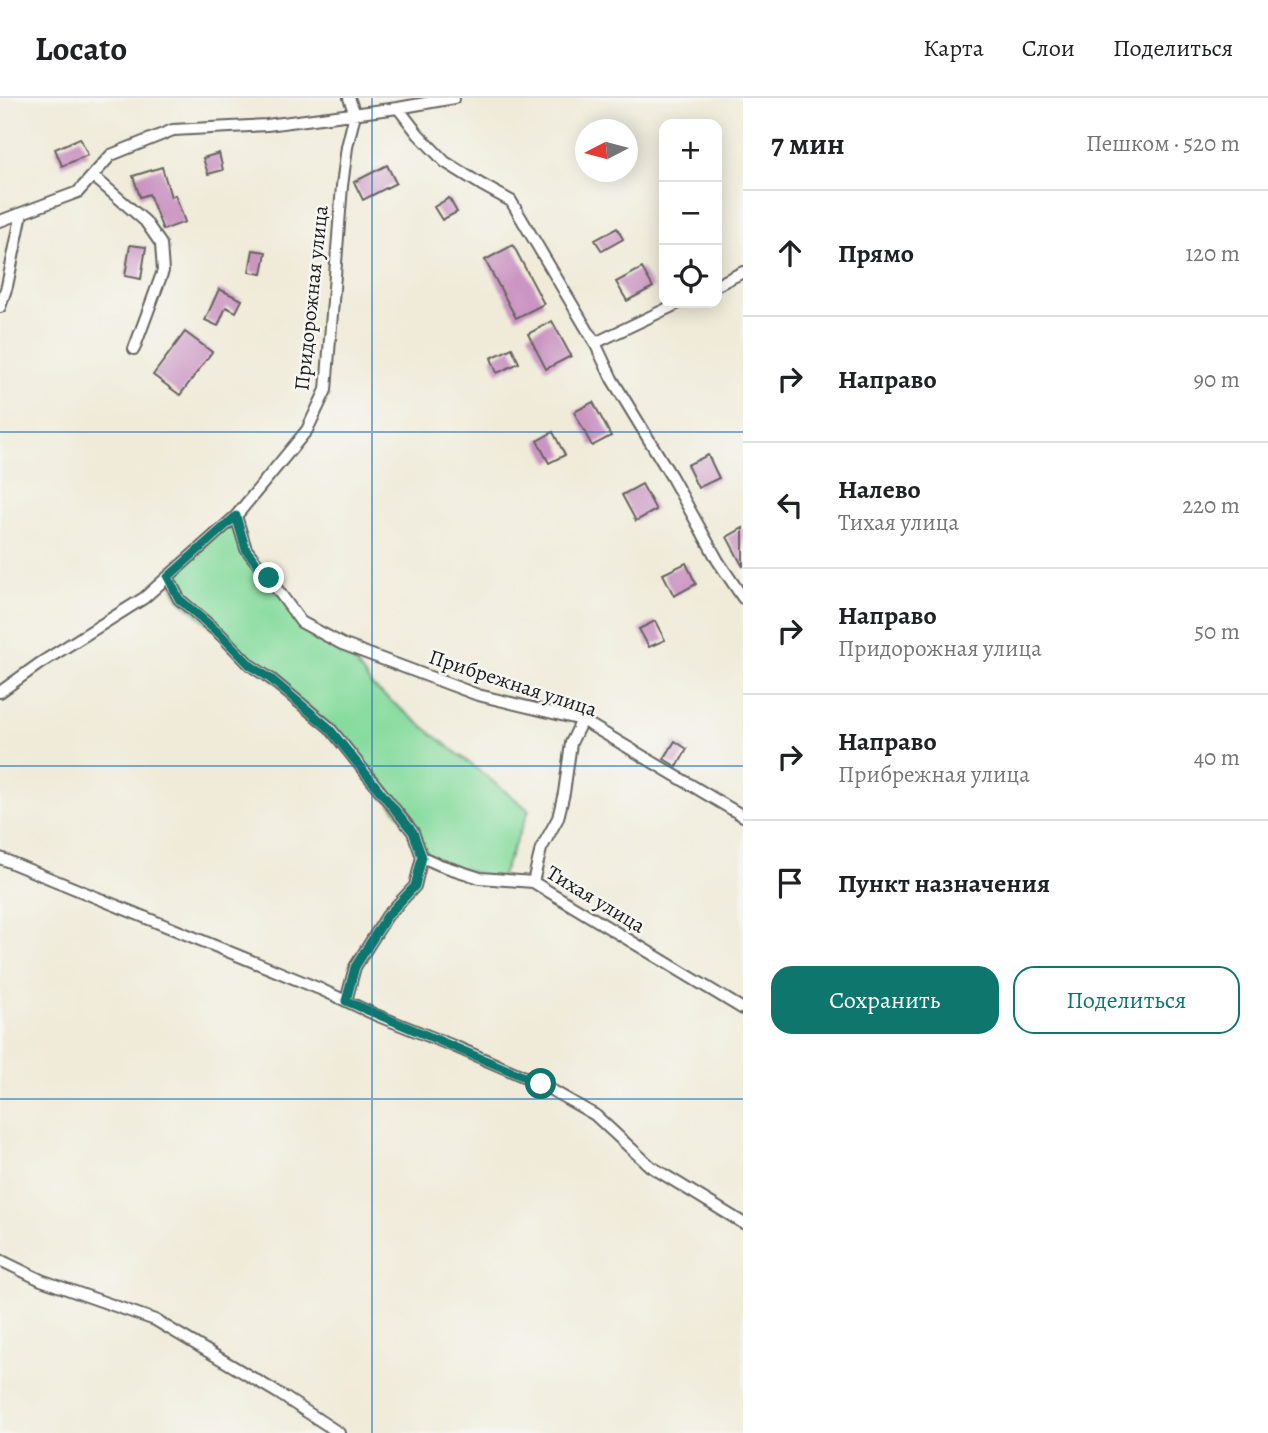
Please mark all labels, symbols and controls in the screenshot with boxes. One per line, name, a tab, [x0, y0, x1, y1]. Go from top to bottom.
text: Locato	[35, 26, 127, 71]
text: Карта	[923, 32, 984, 64]
text: Слои	[1022, 32, 1075, 64]
text: Поделиться	[1113, 32, 1233, 64]
north arrow	[575, 119, 638, 182]
map controls	[659, 119, 722, 308]
button: +	[659, 119, 722, 182]
text: 7 мин	[771, 124, 845, 164]
text: Пешком · 520 m	[1086, 128, 1240, 159]
button: −	[659, 182, 722, 245]
street label: Придорожная улица	[287, 204, 335, 392]
icon: ahead	[771, 234, 809, 272]
text: Прямо	[838, 236, 914, 271]
text: 120 m	[1185, 238, 1240, 269]
button: locate	[659, 245, 722, 308]
icon: right	[771, 360, 809, 398]
text: Направо	[838, 362, 937, 397]
text: 90 m	[1194, 364, 1240, 395]
text: Налево	[838, 472, 921, 507]
icon: left	[771, 486, 809, 524]
text: 220 m	[1182, 490, 1240, 521]
text: Тихая улица	[838, 507, 959, 538]
route end	[253, 562, 284, 593]
text: Направо	[838, 598, 937, 633]
icon: right	[771, 612, 809, 650]
text: 50 m	[1194, 616, 1240, 647]
text: Придорожная улица	[838, 633, 1042, 664]
street label: Прибрежная улица	[425, 643, 601, 723]
text: Направо	[838, 724, 937, 759]
icon: right	[771, 738, 809, 776]
text: 40 m	[1194, 742, 1240, 773]
text: Прибрежная улица	[838, 759, 1030, 790]
street label: Тихая улица	[541, 859, 651, 940]
icon: arrive	[771, 864, 809, 902]
text: Пункт назначения	[838, 866, 1050, 901]
button: Сохранить	[771, 966, 999, 1034]
button: Поделиться	[1013, 966, 1240, 1034]
route start	[525, 1068, 556, 1099]

